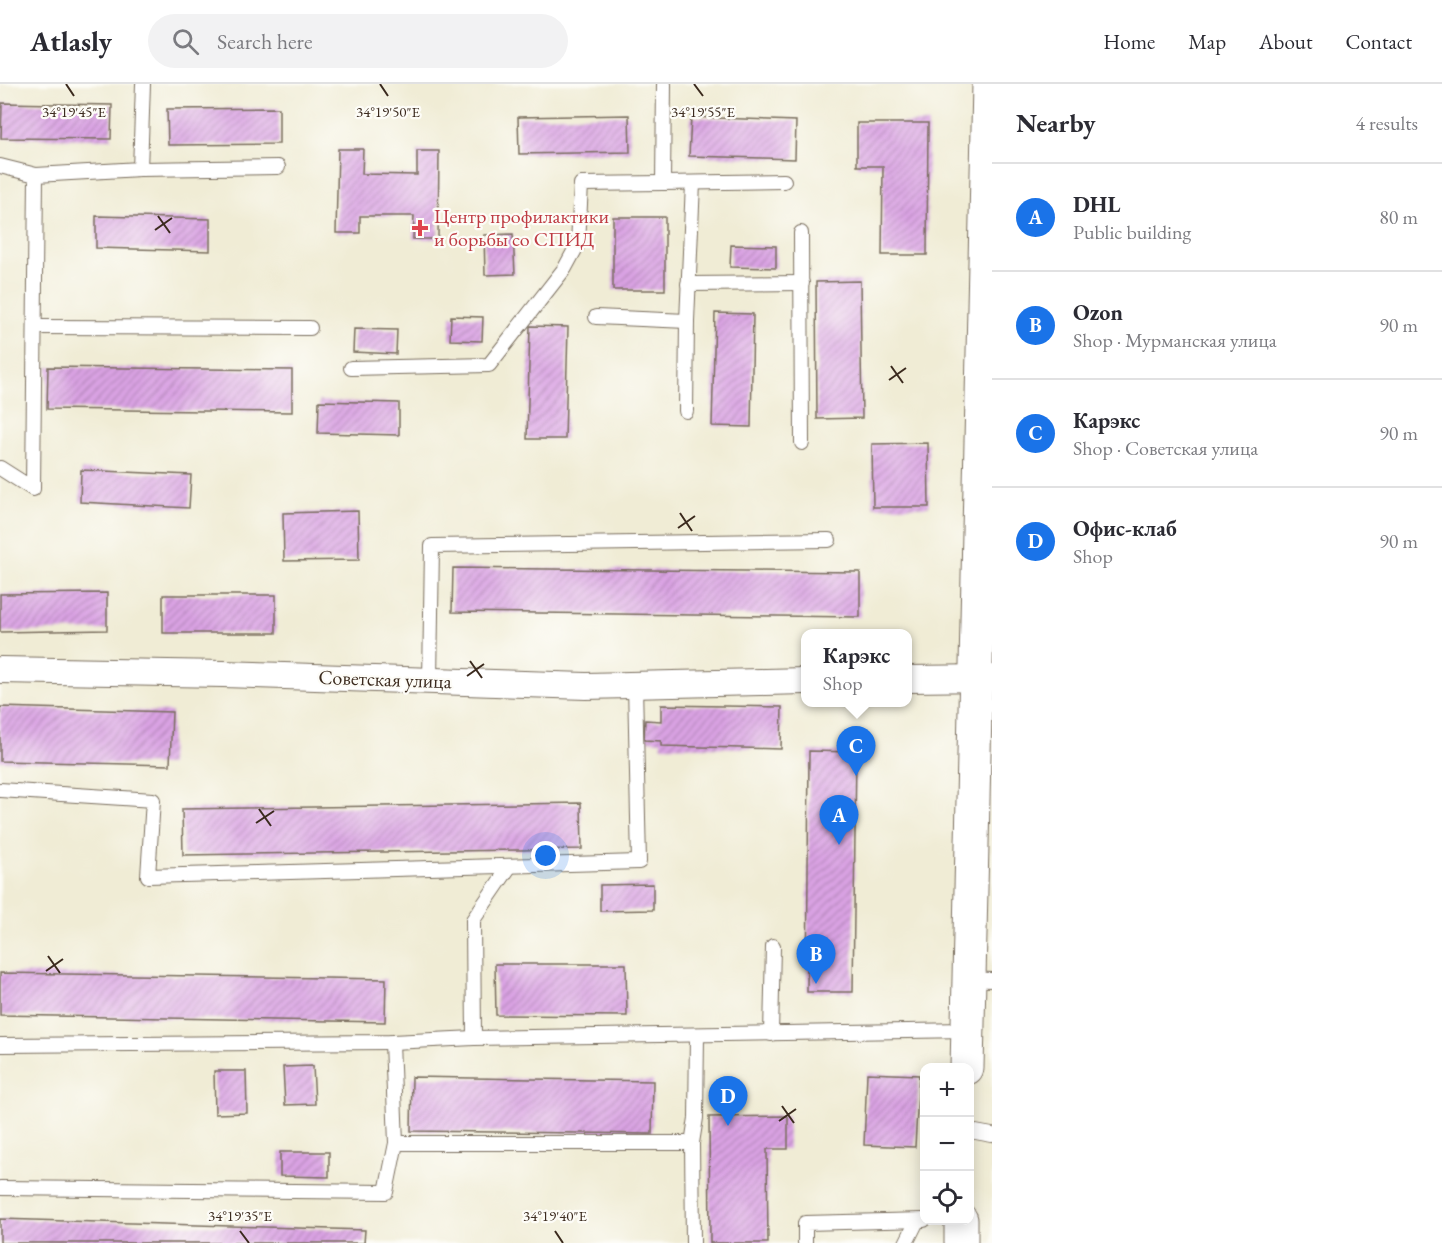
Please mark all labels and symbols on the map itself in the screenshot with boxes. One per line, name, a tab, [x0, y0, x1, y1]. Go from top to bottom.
text: 34°19'45"E	[42, 102, 107, 121]
text: 34°19'50"E	[356, 102, 421, 121]
text: 34°19'55"E	[671, 102, 736, 121]
place label: Центр профилактики и борьбы со СПИД	[434, 203, 609, 252]
marker: Центр профилактики и борьбы со СПИД	[411, 219, 429, 237]
street label: Советская улица	[318, 664, 452, 694]
pin: C	[836, 726, 876, 776]
pin: A	[820, 796, 858, 845]
your location	[531, 841, 560, 870]
pin: B	[796, 934, 836, 984]
pin: D	[708, 1076, 748, 1126]
text: 34°19'35"E	[208, 1206, 273, 1225]
text: 34°19'40"E	[523, 1206, 588, 1225]

